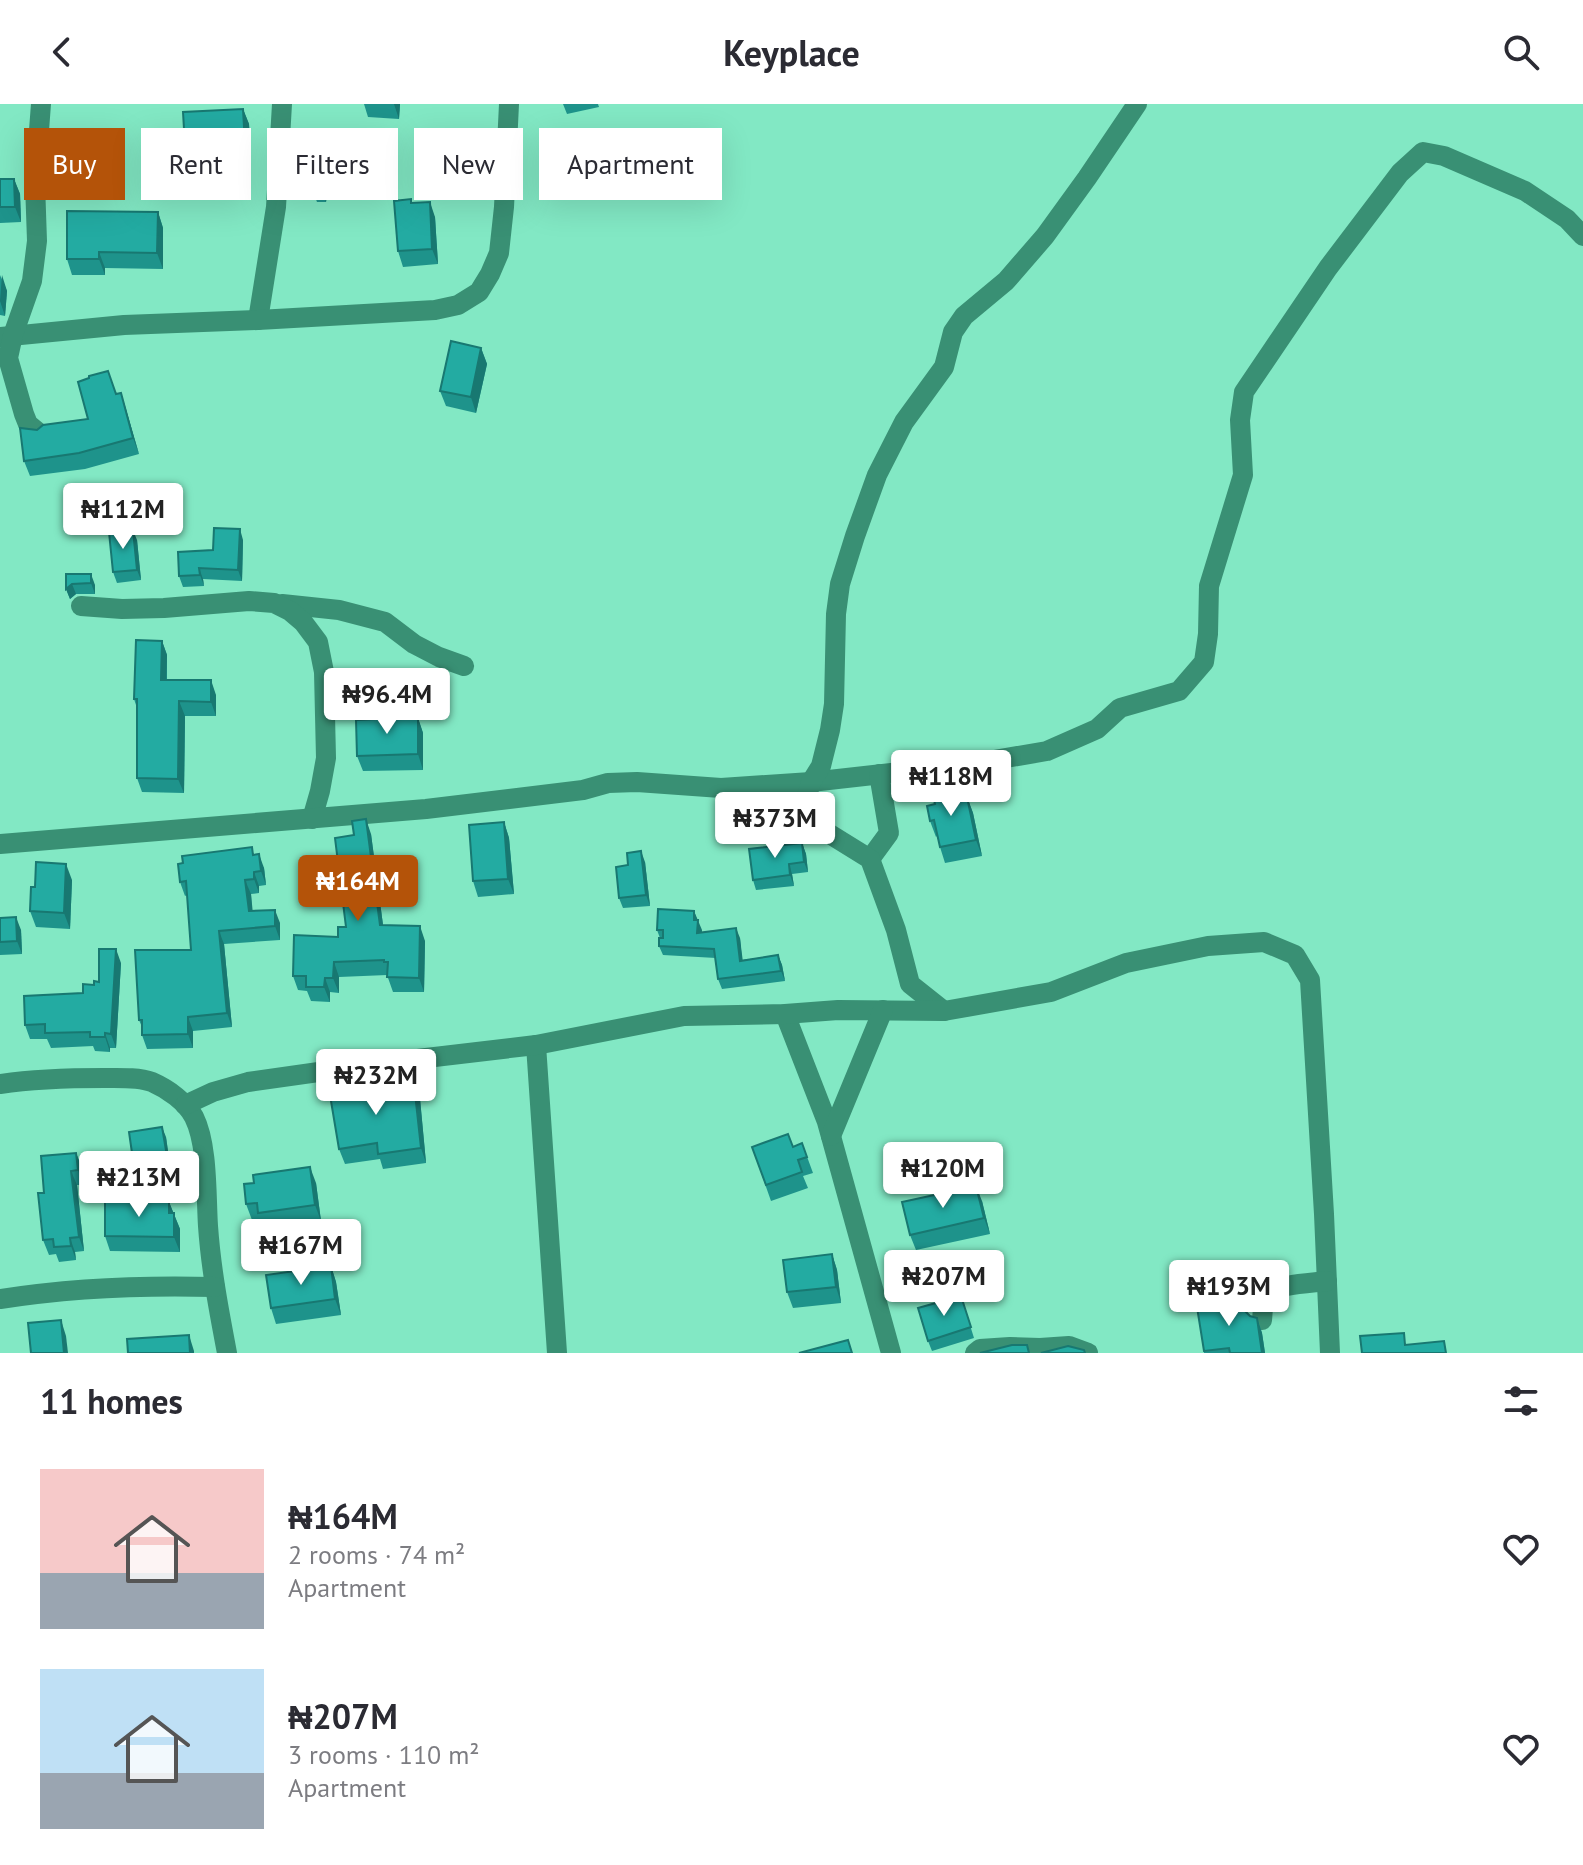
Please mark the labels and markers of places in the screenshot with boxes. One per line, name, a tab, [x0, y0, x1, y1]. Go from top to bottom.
pin: ₦112M	[67, 483, 179, 551]
pin: ₦96.4M	[322, 668, 452, 736]
pin: ₦118M	[895, 750, 1007, 818]
pin: ₦373M	[719, 792, 831, 860]
pin: ₦164M	[302, 855, 414, 923]
pin: ₦232M	[320, 1049, 432, 1117]
pin: ₦120M	[887, 1142, 999, 1210]
pin: ₦213M	[83, 1151, 195, 1219]
pin: ₦167M	[245, 1219, 357, 1287]
pin: ₦207M	[888, 1250, 1000, 1318]
pin: ₦193M	[1173, 1260, 1285, 1328]

